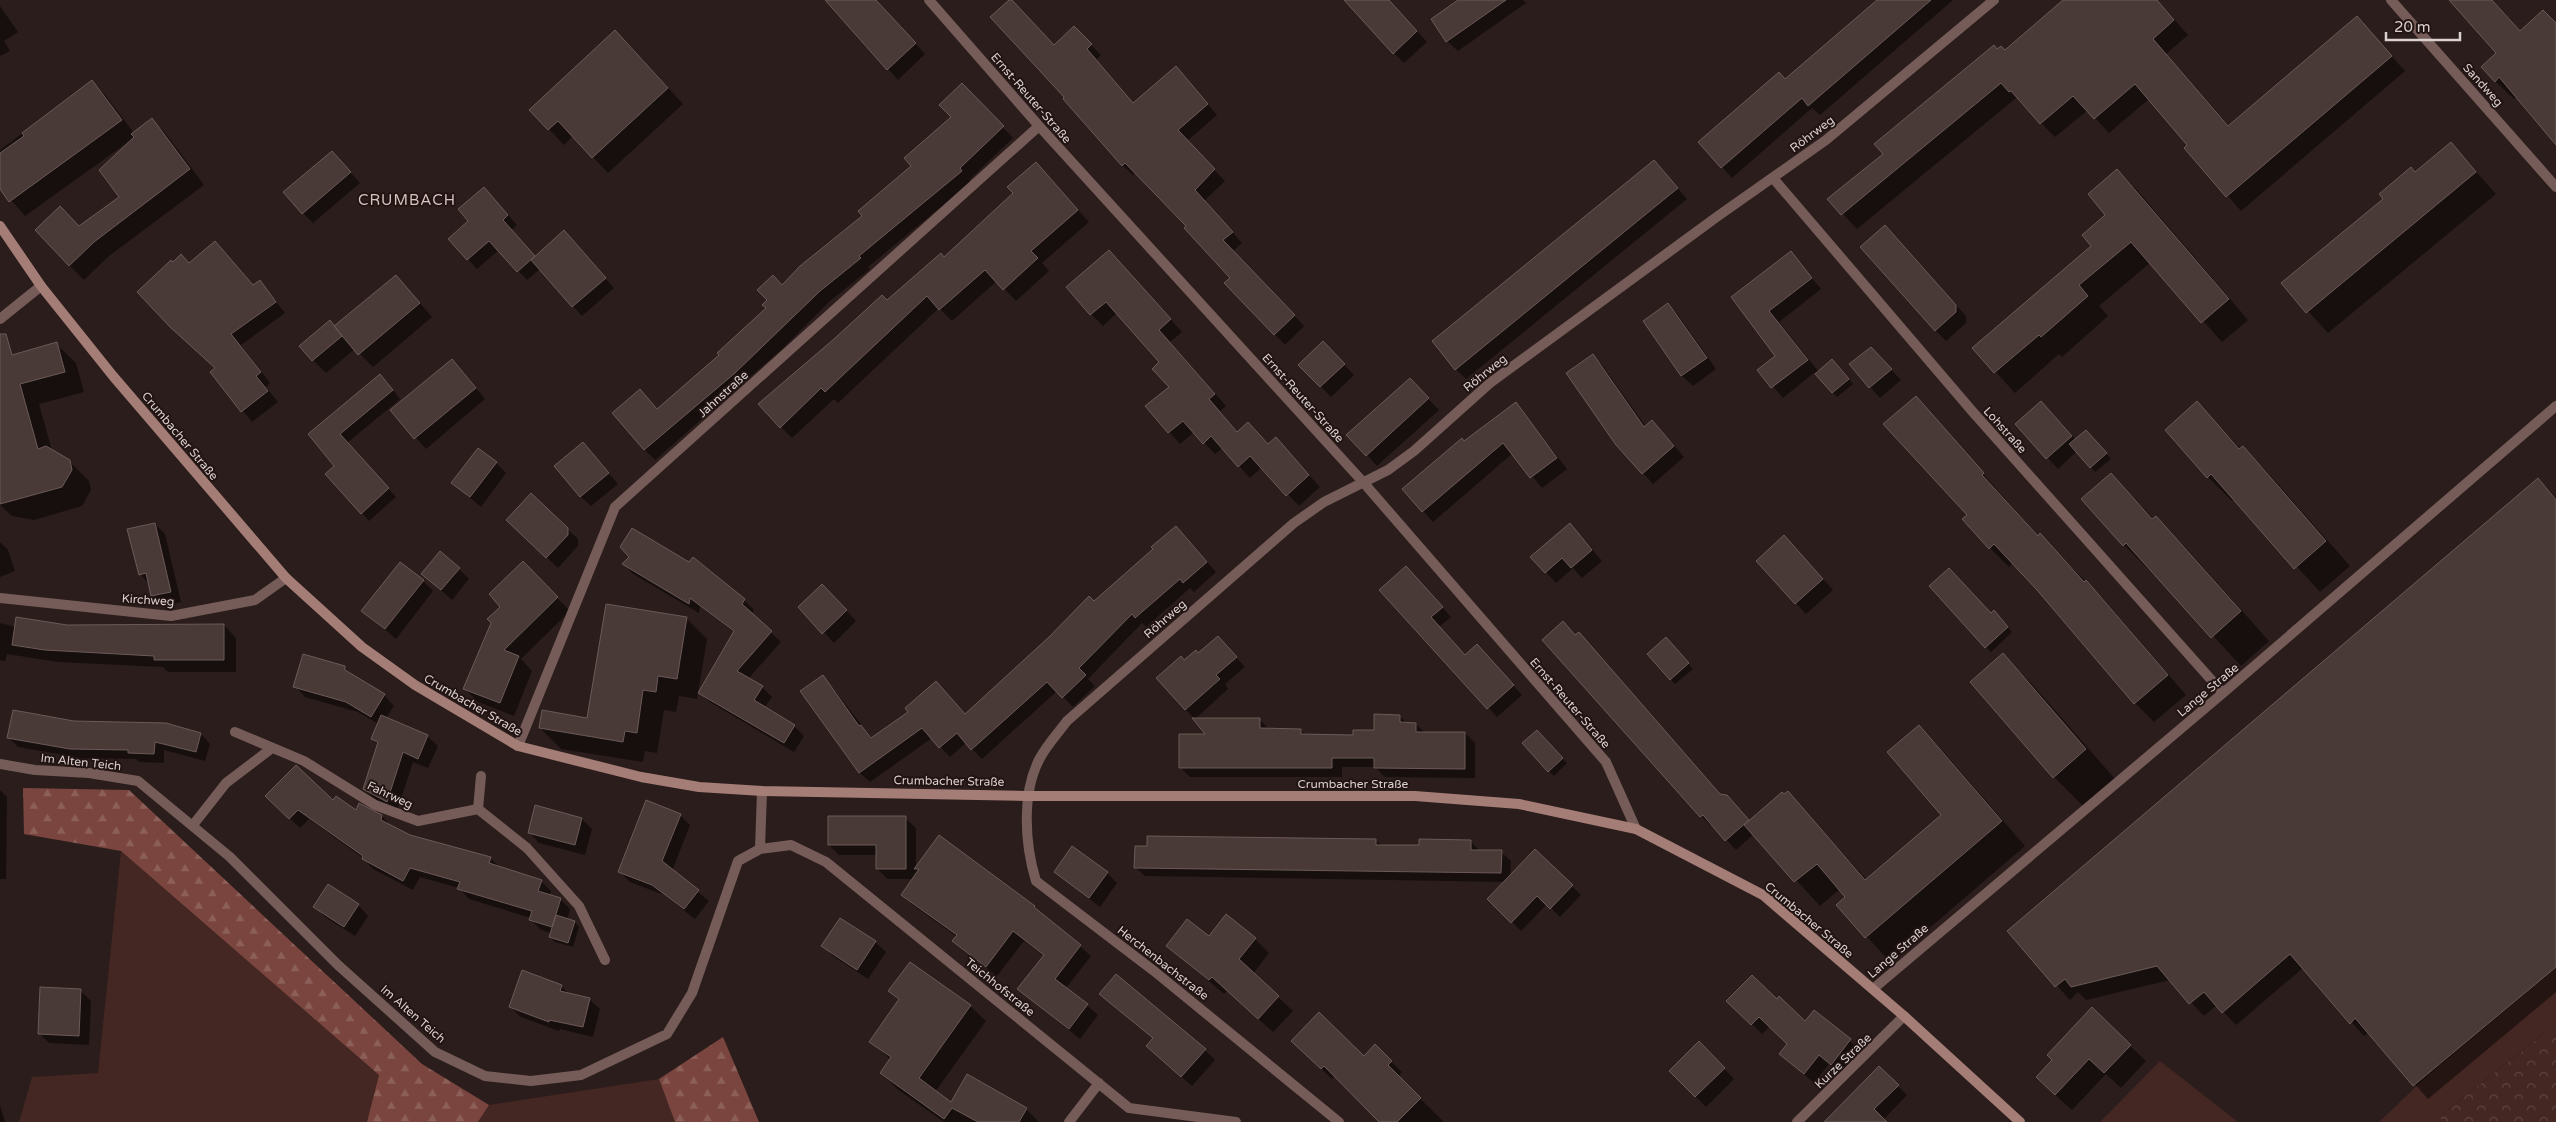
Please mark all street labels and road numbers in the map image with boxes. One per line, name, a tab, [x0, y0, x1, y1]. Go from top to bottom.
street label: Ernst-Reuter-Straße	[988, 50, 1074, 146]
street label: Sandweg	[2460, 61, 2506, 109]
street label: Röhrweg	[1787, 113, 1837, 155]
street label: Ernst-Reuter-Straße	[1259, 351, 1347, 446]
street label: Röhrweg	[1461, 351, 1509, 395]
street label: Jahnstraße	[695, 368, 751, 420]
street label: Crumbacher Straße	[139, 389, 221, 483]
street label: Lohstraße	[1981, 404, 2029, 456]
street label: Kirchweg	[121, 591, 175, 609]
street label: Röhrweg	[1141, 597, 1189, 641]
street label: Ernst-Reuter-Straße	[1527, 655, 1613, 751]
street label: Lange Straße	[2175, 660, 2242, 720]
street label: Crumbacher Straße	[421, 671, 525, 739]
street label: Im Alten Teich	[40, 751, 122, 773]
street label: Crumbacher Straße	[893, 773, 1005, 789]
street label: Crumbacher Straße	[1298, 777, 1409, 791]
street label: Fahrweg	[365, 778, 415, 812]
street label: Crumbacher Straße	[1762, 879, 1856, 961]
street label: Lange Straße	[1865, 921, 1931, 981]
street label: Herchenbachstraße	[1115, 923, 1211, 1003]
street label: Teichhofstraße	[963, 955, 1038, 1019]
street label: Im Alten Teich	[378, 982, 448, 1046]
street label: Kurze Straße	[1812, 1030, 1874, 1091]

